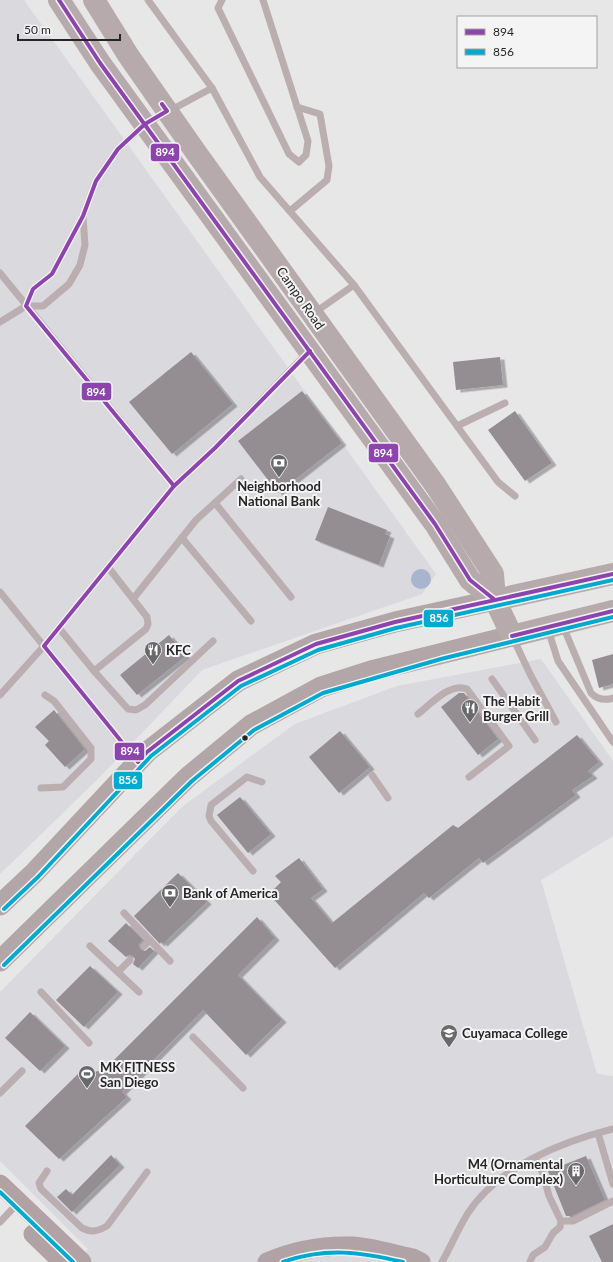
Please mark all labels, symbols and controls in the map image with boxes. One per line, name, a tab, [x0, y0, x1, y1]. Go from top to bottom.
scale bar	[18, 16, 120, 42]
legend	[457, 16, 597, 68]
text: 50 m	[24, 22, 51, 37]
text: 894	[493, 24, 514, 39]
text: 856	[493, 44, 514, 59]
line badge: 894	[150, 143, 180, 162]
text: 894	[155, 145, 175, 158]
street label: Campo Road	[274, 264, 328, 332]
line badge: 894	[81, 382, 112, 401]
text: 894	[86, 385, 106, 398]
line badge: 894	[368, 443, 399, 463]
text: 894	[373, 446, 393, 459]
bank icon: Neighborhood National Bank	[269, 453, 289, 478]
place label: Neighborhood National Bank	[237, 478, 321, 509]
line badge: 856	[423, 609, 454, 628]
text: 856	[429, 611, 449, 624]
restaurant icon: KFC	[143, 640, 163, 665]
place label: KFC	[166, 642, 191, 658]
place label: The Habit Burger Grill	[483, 693, 549, 724]
restaurant icon: The Habit Burger Grill	[460, 698, 480, 723]
unlabelled marker	[240, 733, 250, 743]
line badge: 894	[114, 742, 145, 761]
text: 894	[120, 744, 140, 757]
line badge: 856	[113, 771, 143, 790]
text: 856	[118, 773, 138, 786]
bank icon: Bank of America	[160, 883, 180, 908]
place label: Bank of America	[183, 885, 278, 901]
school or university icon: Cuyamaca College	[439, 1023, 459, 1048]
place label: Cuyamaca College	[462, 1025, 568, 1041]
place label: MK FITNESS San Diego	[100, 1059, 175, 1090]
sports icon: MK FITNESS San Diego	[77, 1064, 97, 1089]
place label: M4 (Ornamental Horticulture Complex)	[434, 1156, 563, 1187]
building icon: M4 (Ornamental Horticulture Complex)	[566, 1161, 586, 1186]

